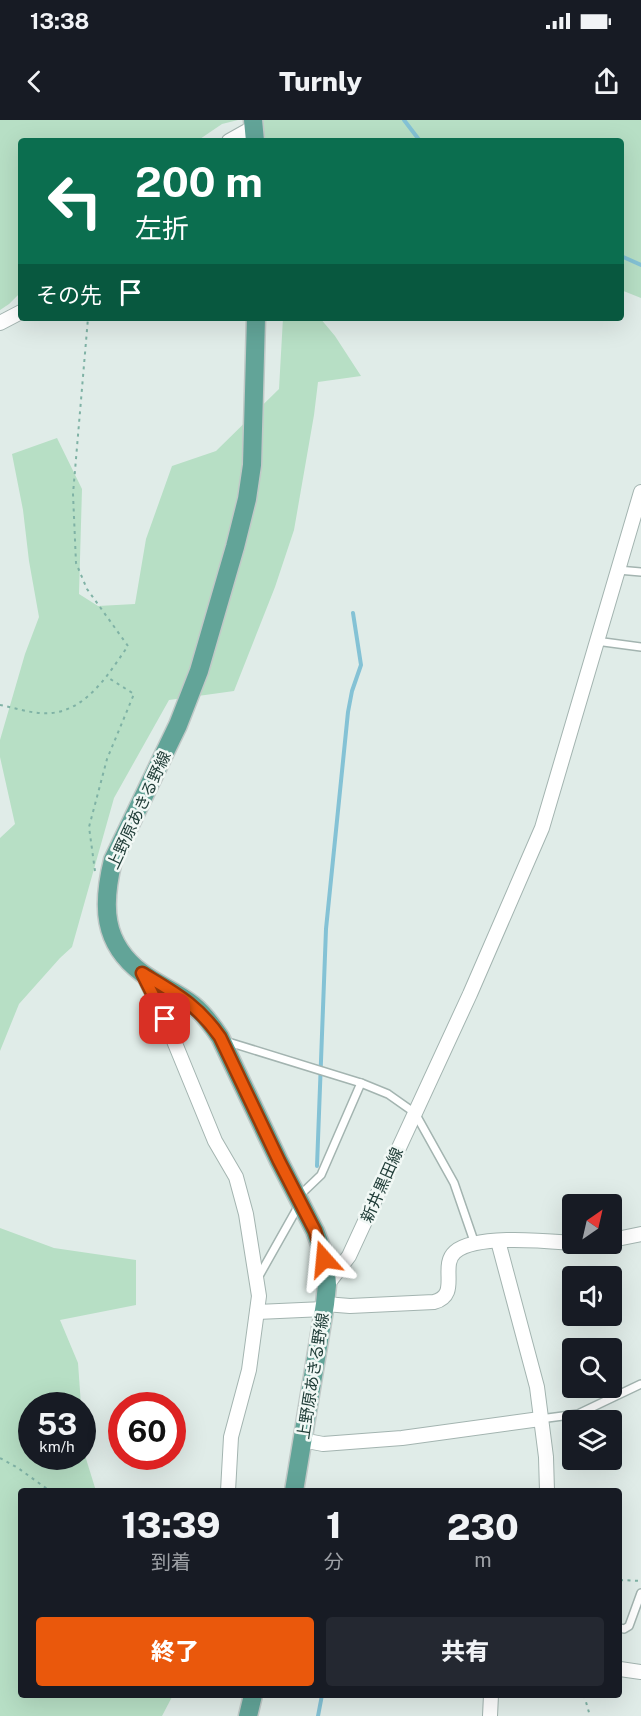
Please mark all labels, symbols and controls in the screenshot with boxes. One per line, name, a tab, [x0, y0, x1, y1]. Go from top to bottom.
text: 13:38	[30, 8, 89, 34]
icon: back	[18, 65, 51, 98]
text: Turnly	[279, 65, 362, 97]
icon: share	[590, 65, 623, 98]
text: 200 m	[135, 157, 263, 206]
icon: left	[36, 162, 114, 240]
text: 左折	[135, 212, 189, 244]
icon: arrive	[114, 276, 147, 309]
text: その先	[36, 282, 102, 308]
street label: 上野原あきる野線	[103, 748, 175, 872]
pin	[139, 993, 190, 1044]
icon: arrive	[148, 1002, 181, 1035]
street label: 新井黒田線	[357, 1145, 407, 1225]
north arrow	[562, 1194, 622, 1254]
map controls	[562, 1194, 622, 1470]
position arrow	[292, 1227, 356, 1291]
button: sound	[562, 1266, 622, 1326]
street label: 上野原あきる野線	[294, 1311, 332, 1441]
button: search	[562, 1338, 622, 1398]
speed limit sign: 60	[108, 1392, 186, 1470]
text: 53	[37, 1406, 77, 1442]
button: layers	[562, 1410, 622, 1470]
text: km/h	[39, 1438, 75, 1455]
text: 13:39	[121, 1504, 221, 1546]
text: 1	[326, 1504, 342, 1546]
text: 230	[447, 1506, 519, 1548]
text: m	[474, 1548, 492, 1572]
text: 到着	[151, 1550, 191, 1574]
text: 分	[324, 1550, 344, 1574]
button: 終了	[36, 1617, 314, 1686]
button: 共有	[326, 1617, 604, 1686]

